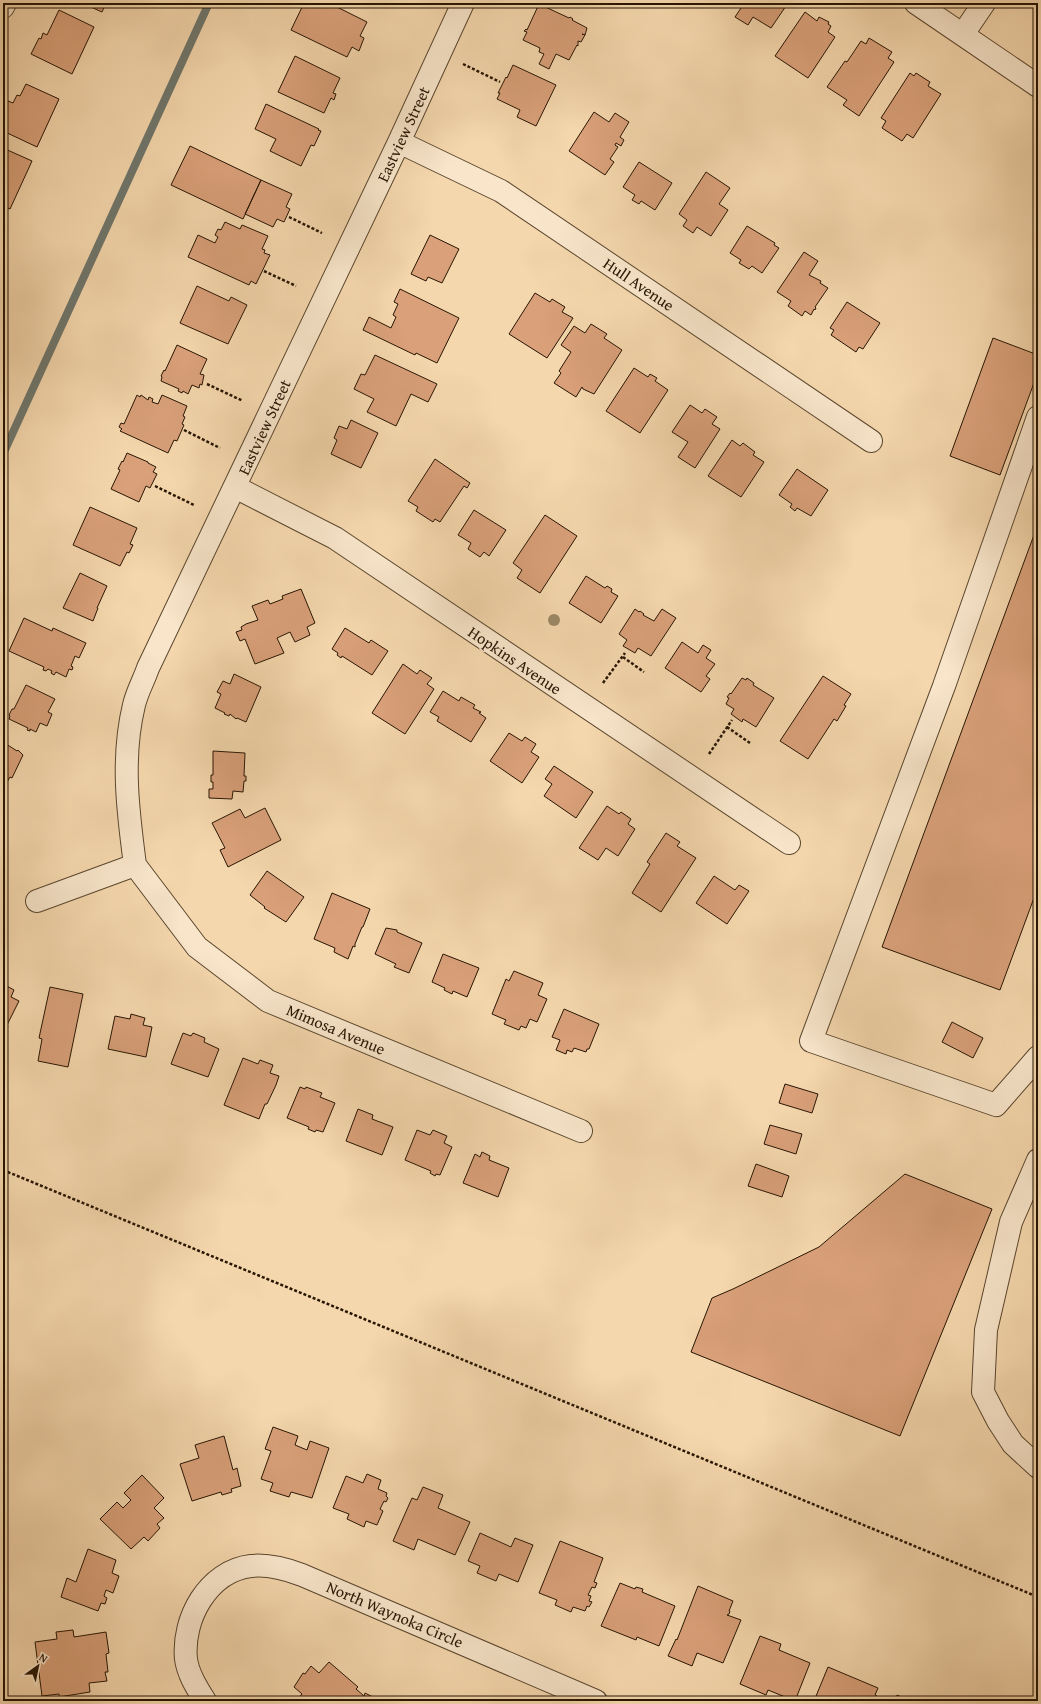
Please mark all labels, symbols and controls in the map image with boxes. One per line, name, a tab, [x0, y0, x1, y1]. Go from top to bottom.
street label: Eastview Street	[370, 82, 436, 186]
street label: Hull Avenue	[599, 251, 679, 317]
street label: Eastview Street	[231, 375, 297, 479]
street label: Hopkins Avenue	[463, 620, 567, 700]
street label: Mimosa Avenue	[283, 997, 389, 1061]
street label: North Waynoka Circle	[323, 1574, 467, 1654]
north arrow	[18, 1646, 58, 1686]
text: N	[36, 1649, 51, 1667]

